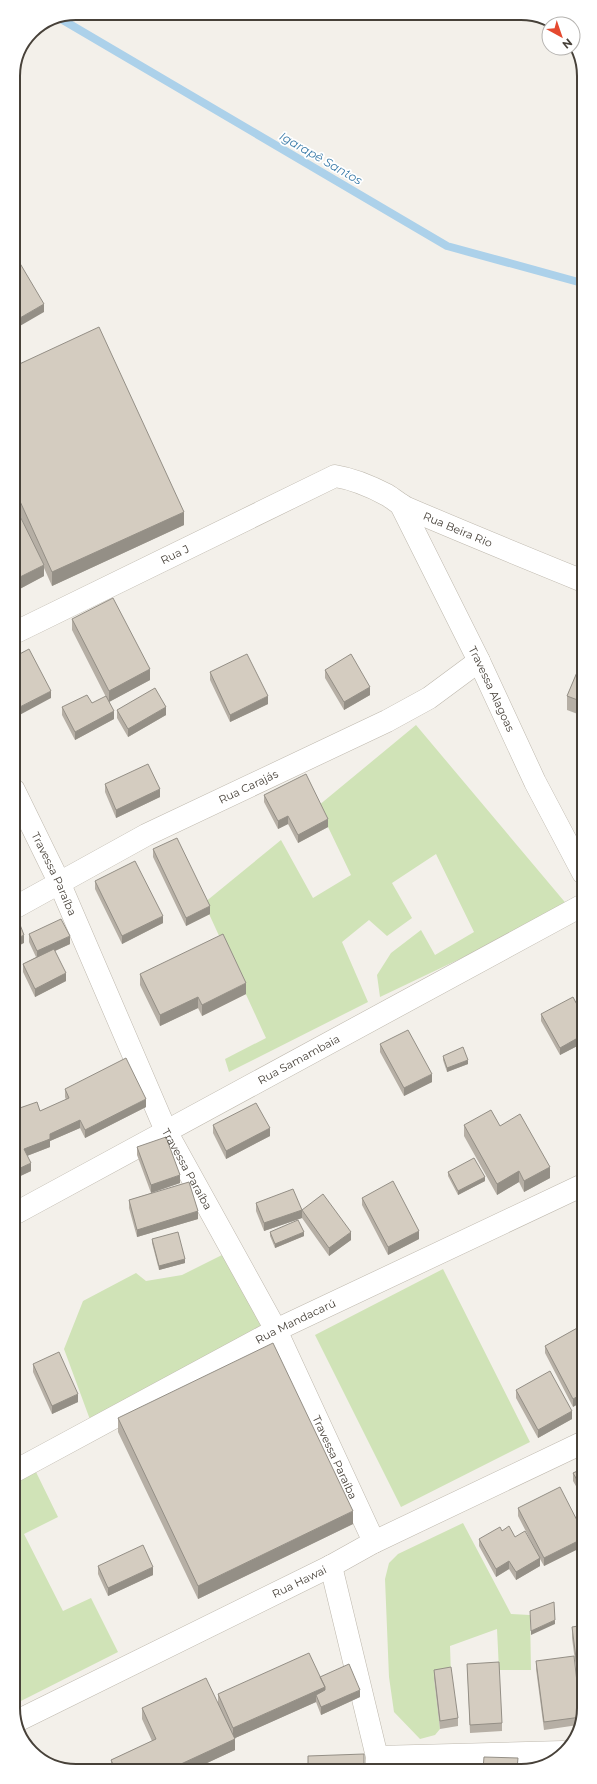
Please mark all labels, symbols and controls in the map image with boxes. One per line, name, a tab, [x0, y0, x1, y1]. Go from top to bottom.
north arrow	[541, 16, 581, 56]
text: N	[560, 35, 575, 52]
water label: Igarapê Santos	[277, 128, 365, 188]
street label: Rua Beira Rio	[421, 509, 495, 550]
street label: Rua J	[158, 541, 191, 567]
street label: Travessa Alagoas	[466, 644, 518, 734]
street label: Rua Carajás	[216, 766, 281, 807]
street label: Travessa Paraíba	[29, 830, 80, 918]
street label: Rua Samambaia	[255, 1031, 342, 1087]
street label: Travessa Paraíba	[159, 1126, 215, 1212]
street label: Rua Mandacarú	[253, 1296, 338, 1347]
street label: Travessa Paraíba	[309, 1413, 360, 1501]
street label: Rua Hawai	[270, 1562, 329, 1601]

